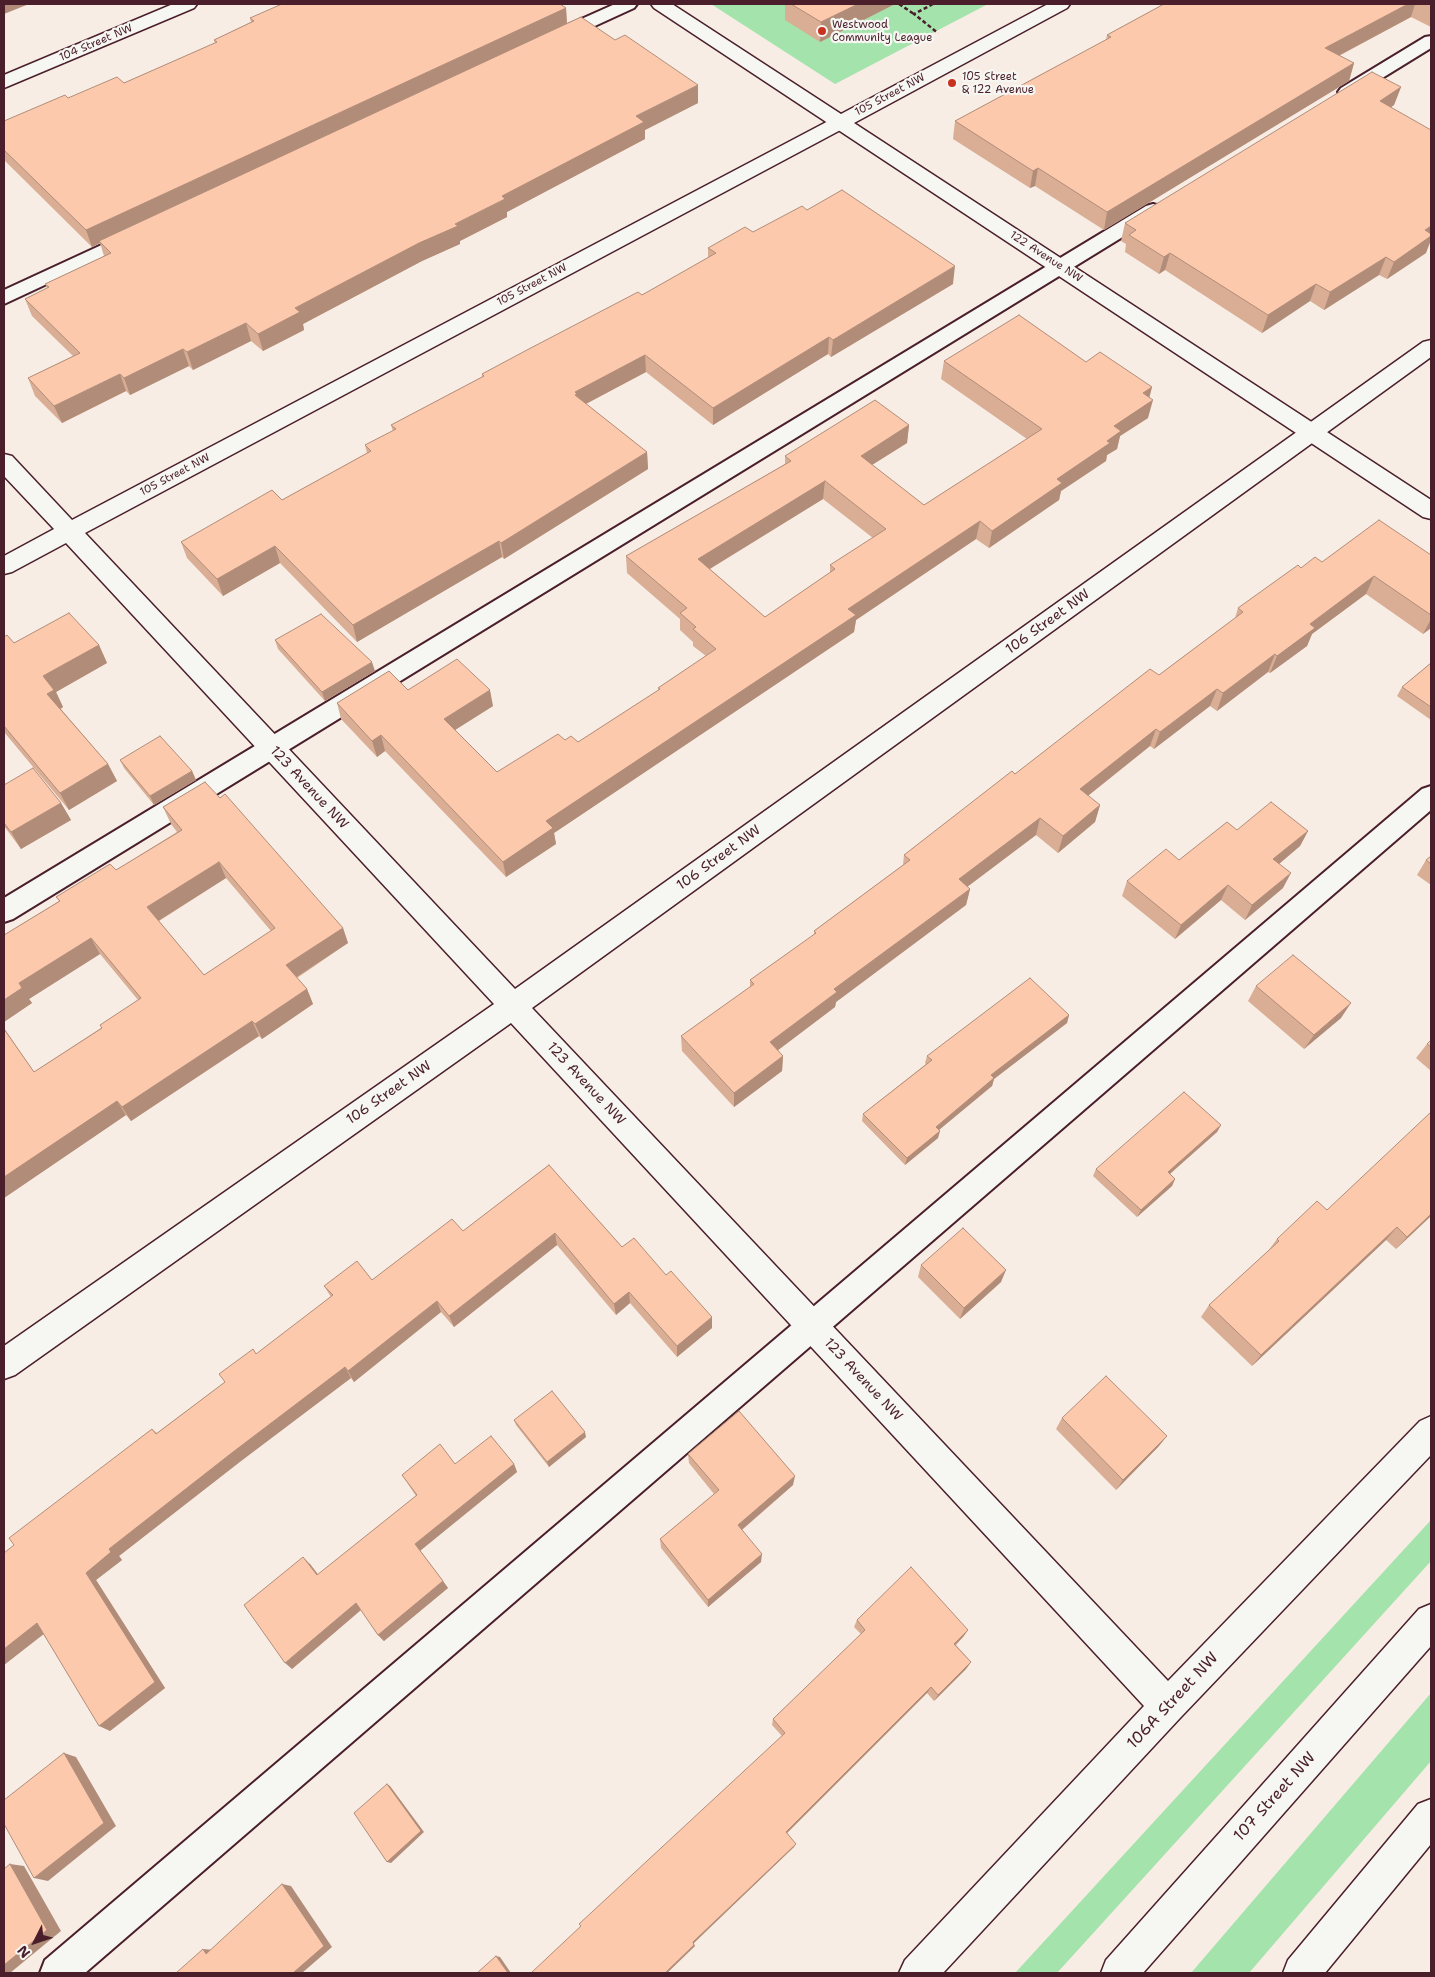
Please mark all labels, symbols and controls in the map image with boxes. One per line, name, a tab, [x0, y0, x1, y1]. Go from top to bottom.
place label: Westwood Community League	[832, 18, 932, 44]
street label: 104 Street NW	[57, 22, 135, 64]
marker: Westwood Community League	[816, 25, 828, 37]
place label: 105 Street & 122 Avenue	[962, 70, 1034, 96]
street label: 105 Street NW	[853, 71, 927, 119]
marker: 105 Street & 122 Avenue	[946, 77, 958, 89]
street label: 122 Avenue NW	[1007, 229, 1085, 285]
street label: 105 Street NW	[495, 261, 569, 309]
street label: 105 Street NW	[138, 451, 212, 499]
street label: 106 Street NW	[1003, 586, 1093, 658]
street label: 123 Avenue NW	[266, 743, 352, 833]
street label: 106 Street NW	[674, 822, 764, 894]
street label: 123 Avenue NW	[543, 1039, 629, 1129]
street label: 106 Street NW	[343, 1058, 435, 1128]
street label: 123 Avenue NW	[820, 1335, 906, 1425]
street label: 106A Street NW	[1123, 1649, 1223, 1753]
street label: 107 Street NW	[1230, 1748, 1320, 1846]
north arrow	[10, 1917, 60, 1967]
text: N	[13, 1942, 34, 1962]

